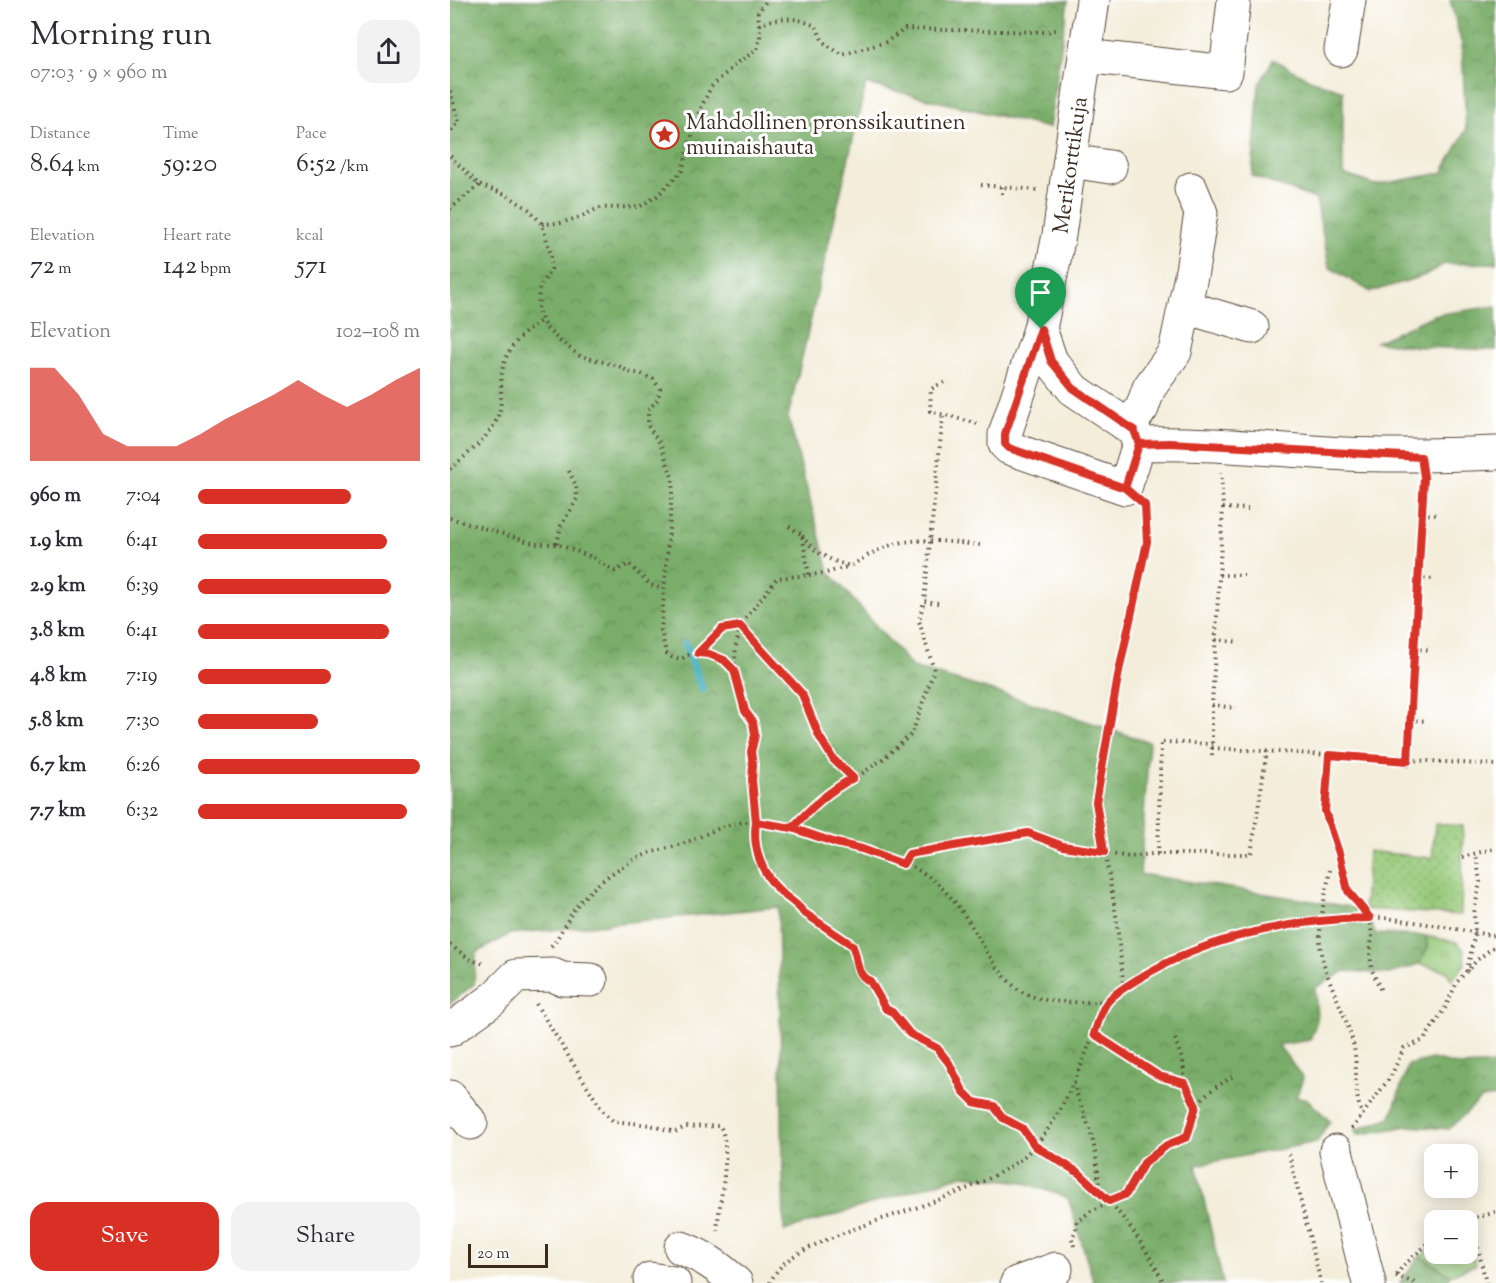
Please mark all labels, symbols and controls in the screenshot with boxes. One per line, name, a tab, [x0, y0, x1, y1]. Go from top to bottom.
text: Morning run	[30, 12, 212, 60]
button: share	[357, 20, 420, 83]
text: 07:03 · 9 × 960 m	[30, 59, 168, 88]
street label: Merikorttikuja	[1046, 95, 1097, 236]
place label: Mahdollinen pronssikautinen muinaishauta	[686, 108, 966, 165]
place icon: Mahdollinen pronssikautinen muinaishauta	[649, 118, 681, 150]
text: Distance	[30, 123, 90, 146]
text: Time	[163, 123, 199, 146]
text: Pace	[296, 123, 327, 146]
text: 8.64	[30, 146, 74, 183]
text: 59:20	[163, 146, 217, 183]
text: 6:52	[296, 146, 336, 183]
text: km	[74, 156, 100, 179]
text: /km	[336, 156, 369, 179]
text: Elevation	[30, 225, 95, 248]
text: Heart rate	[163, 225, 231, 248]
text: kcal	[296, 225, 324, 248]
text: 72	[30, 248, 55, 285]
text: 142	[163, 248, 197, 285]
text: 571	[296, 248, 327, 285]
text: m	[55, 258, 72, 281]
text: bpm	[197, 258, 231, 281]
pin	[1015, 267, 1066, 329]
icon: arrive	[1024, 276, 1057, 309]
text: Elevation	[30, 318, 111, 347]
text: 102–108 m	[336, 318, 420, 347]
text: 960 m	[30, 482, 81, 511]
text: 7:04	[126, 482, 161, 511]
text: 1.9 km	[30, 527, 83, 556]
text: 6:41	[126, 527, 158, 556]
text: 2.9 km	[30, 572, 85, 601]
text: 6:39	[126, 572, 159, 601]
text: 3.8 km	[30, 617, 85, 646]
text: 6:41	[126, 617, 158, 646]
text: 4.8 km	[30, 662, 87, 691]
text: 7:19	[126, 662, 158, 691]
text: 5.8 km	[30, 707, 84, 736]
text: 7:30	[126, 707, 160, 736]
text: 6.7 km	[30, 752, 86, 781]
text: 6:26	[126, 752, 160, 781]
text: 7.7 km	[30, 797, 86, 826]
text: 6:32	[126, 797, 158, 826]
map controls	[1424, 1144, 1478, 1264]
button: +	[1424, 1144, 1478, 1198]
button: Save	[30, 1202, 219, 1271]
button: Share	[231, 1202, 420, 1271]
button: −	[1424, 1210, 1478, 1264]
scale bar	[468, 1241, 548, 1268]
text: 20 m	[477, 1243, 510, 1266]

